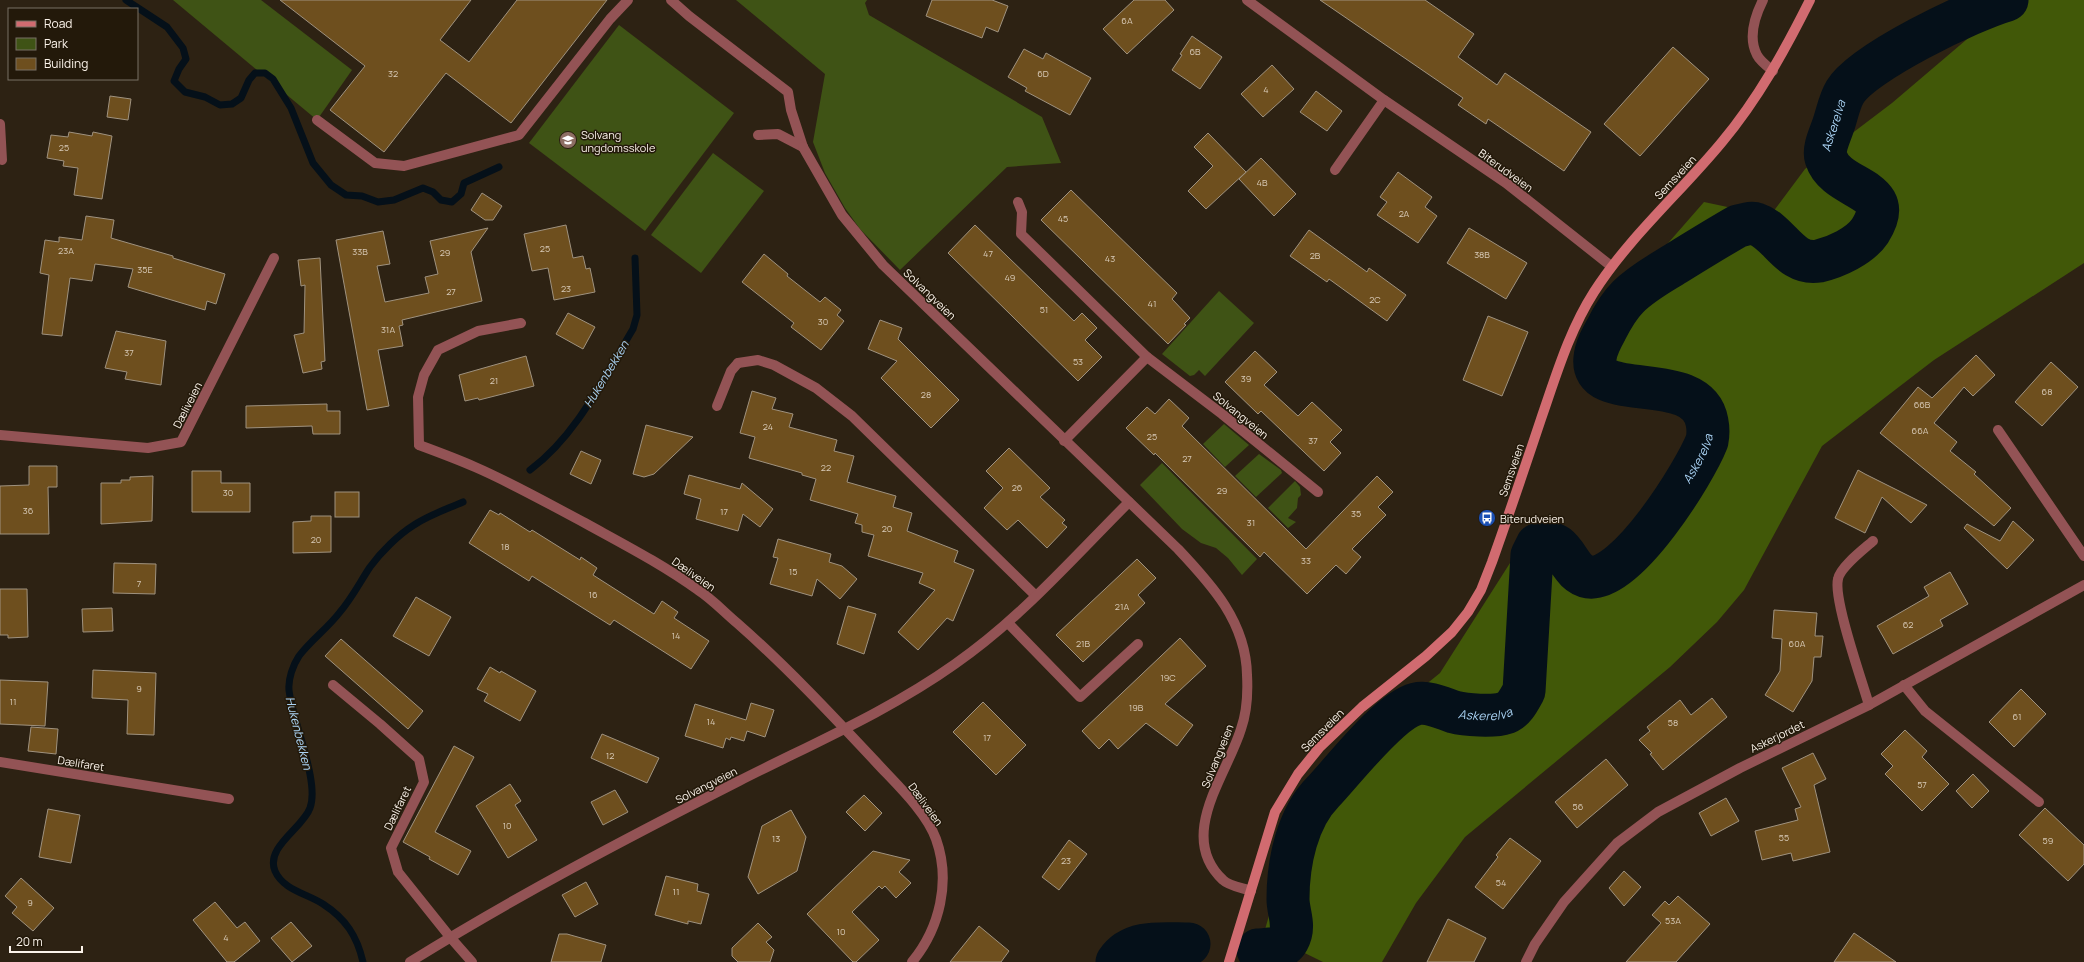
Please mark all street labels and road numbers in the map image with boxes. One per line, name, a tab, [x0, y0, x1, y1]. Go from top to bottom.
street label: Biterudveien	[1476, 145, 1536, 195]
street label: Semsveien	[1651, 152, 1699, 202]
street label: Solvangveien	[901, 265, 959, 323]
street label: Dæliveien	[169, 379, 205, 431]
street label: Solvangveien	[1210, 388, 1272, 442]
street label: Semsveien	[1495, 442, 1527, 498]
street label: Dæliveien	[669, 553, 719, 595]
street label: Semsveien	[1297, 705, 1347, 755]
street label: Askerjordet	[1747, 716, 1807, 756]
street label: Solvangveien	[1197, 722, 1237, 790]
street label: Dælifaret	[56, 752, 106, 774]
street label: Solvangveien	[673, 763, 739, 807]
street label: Dæliveien	[905, 779, 947, 829]
street label: Dælifaret	[380, 783, 414, 833]

